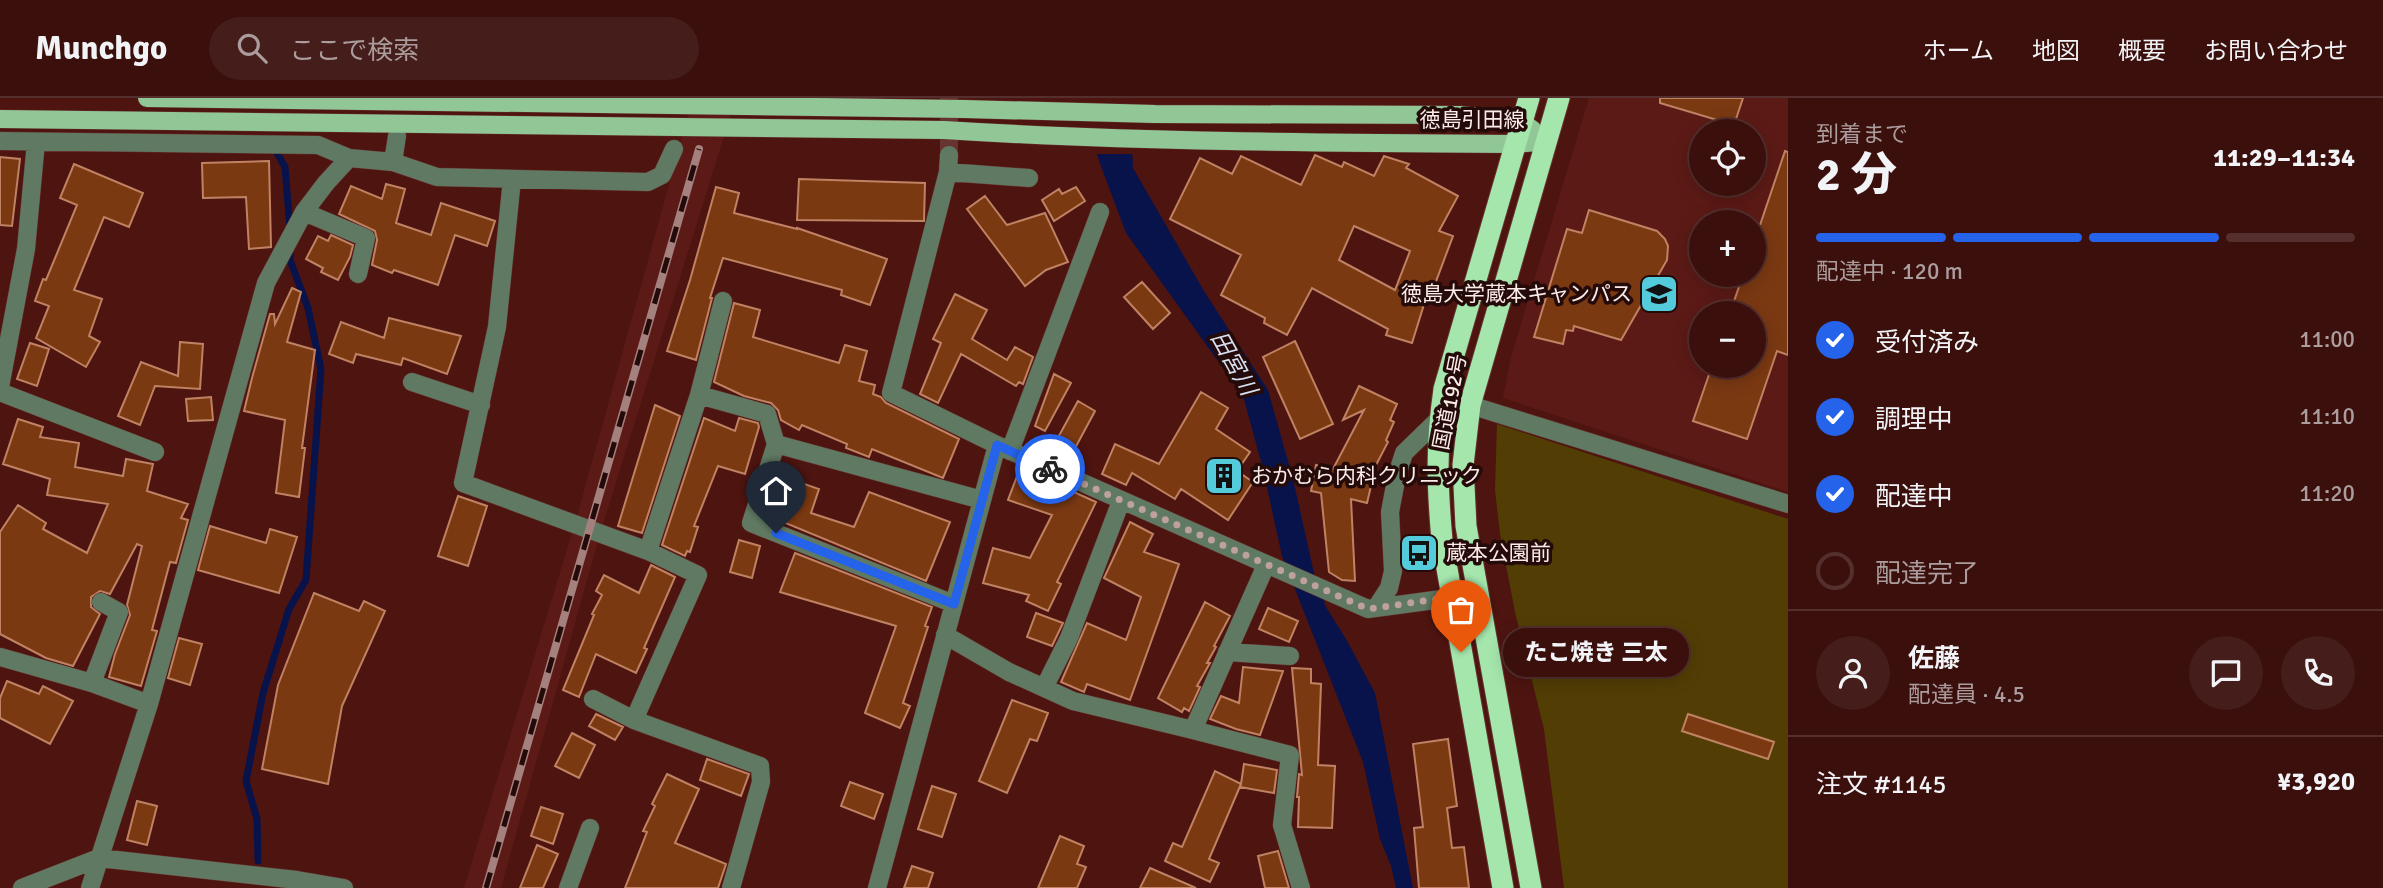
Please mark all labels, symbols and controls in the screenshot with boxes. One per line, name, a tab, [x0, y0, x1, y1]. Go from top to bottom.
search box	[209, 17, 699, 80]
text: Munchgo	[35, 28, 167, 69]
icon: search	[233, 29, 271, 67]
text: ここで検索	[289, 35, 419, 67]
text: ホーム	[1923, 36, 1994, 66]
text: 地図	[2032, 36, 2080, 66]
text: 概要	[2118, 36, 2166, 66]
text: お問い合わせ	[2204, 36, 2348, 66]
street label: 徳島引田線	[1420, 107, 1525, 133]
map controls	[1689, 119, 1766, 378]
button: locate	[1689, 119, 1766, 196]
text: 到着まで	[1816, 120, 1908, 149]
text: 11:29–11:34	[2213, 142, 2355, 174]
text: 2 分	[1816, 147, 1897, 203]
button: +	[1689, 210, 1766, 287]
text: 配達中 · 120 m	[1816, 257, 1963, 286]
school or university icon: 徳島大学蔵本キャンパス	[1638, 273, 1680, 315]
place label: 徳島大学蔵本キャンパス	[1401, 281, 1632, 307]
button: −	[1689, 301, 1766, 378]
icon: check	[1816, 321, 1854, 359]
text: 11:00	[2299, 325, 2355, 354]
water label: 田宮川	[1204, 326, 1264, 403]
text: 受付済み	[1875, 327, 1979, 359]
street label: 国道192号	[1428, 352, 1472, 452]
icon: check	[1816, 398, 1854, 436]
text: 11:10	[2299, 402, 2355, 431]
text: 調理中	[1875, 404, 1953, 436]
courier	[1015, 434, 1085, 504]
icon: bike	[1031, 450, 1069, 488]
building icon: おかむら内科クリニック	[1203, 455, 1245, 497]
pin	[746, 461, 806, 533]
place label: おかむら内科クリニック	[1251, 463, 1482, 489]
icon: home	[757, 472, 795, 510]
icon: check	[1816, 475, 1854, 513]
text: 11:20	[2299, 479, 2355, 508]
text: 配達中	[1875, 481, 1953, 513]
bus stop icon: 蔵本公園前	[1398, 532, 1440, 574]
place label: 蔵本公園前	[1446, 540, 1551, 566]
text: 配達完了	[1875, 558, 1979, 590]
pin	[1431, 580, 1491, 652]
icon: bag	[1442, 591, 1480, 629]
callout: たこ焼き 三太	[1503, 628, 1688, 676]
button: person	[1816, 636, 1890, 710]
button: chat	[2189, 636, 2263, 710]
button: phone	[2281, 636, 2355, 710]
text: たこ焼き 三太	[1524, 638, 1668, 667]
text: 佐藤	[1908, 643, 1960, 675]
text: 配達員 · 4.5	[1908, 680, 2025, 709]
text: ¥3,920	[2277, 766, 2355, 798]
text: 注文 #1145	[1816, 769, 1947, 801]

